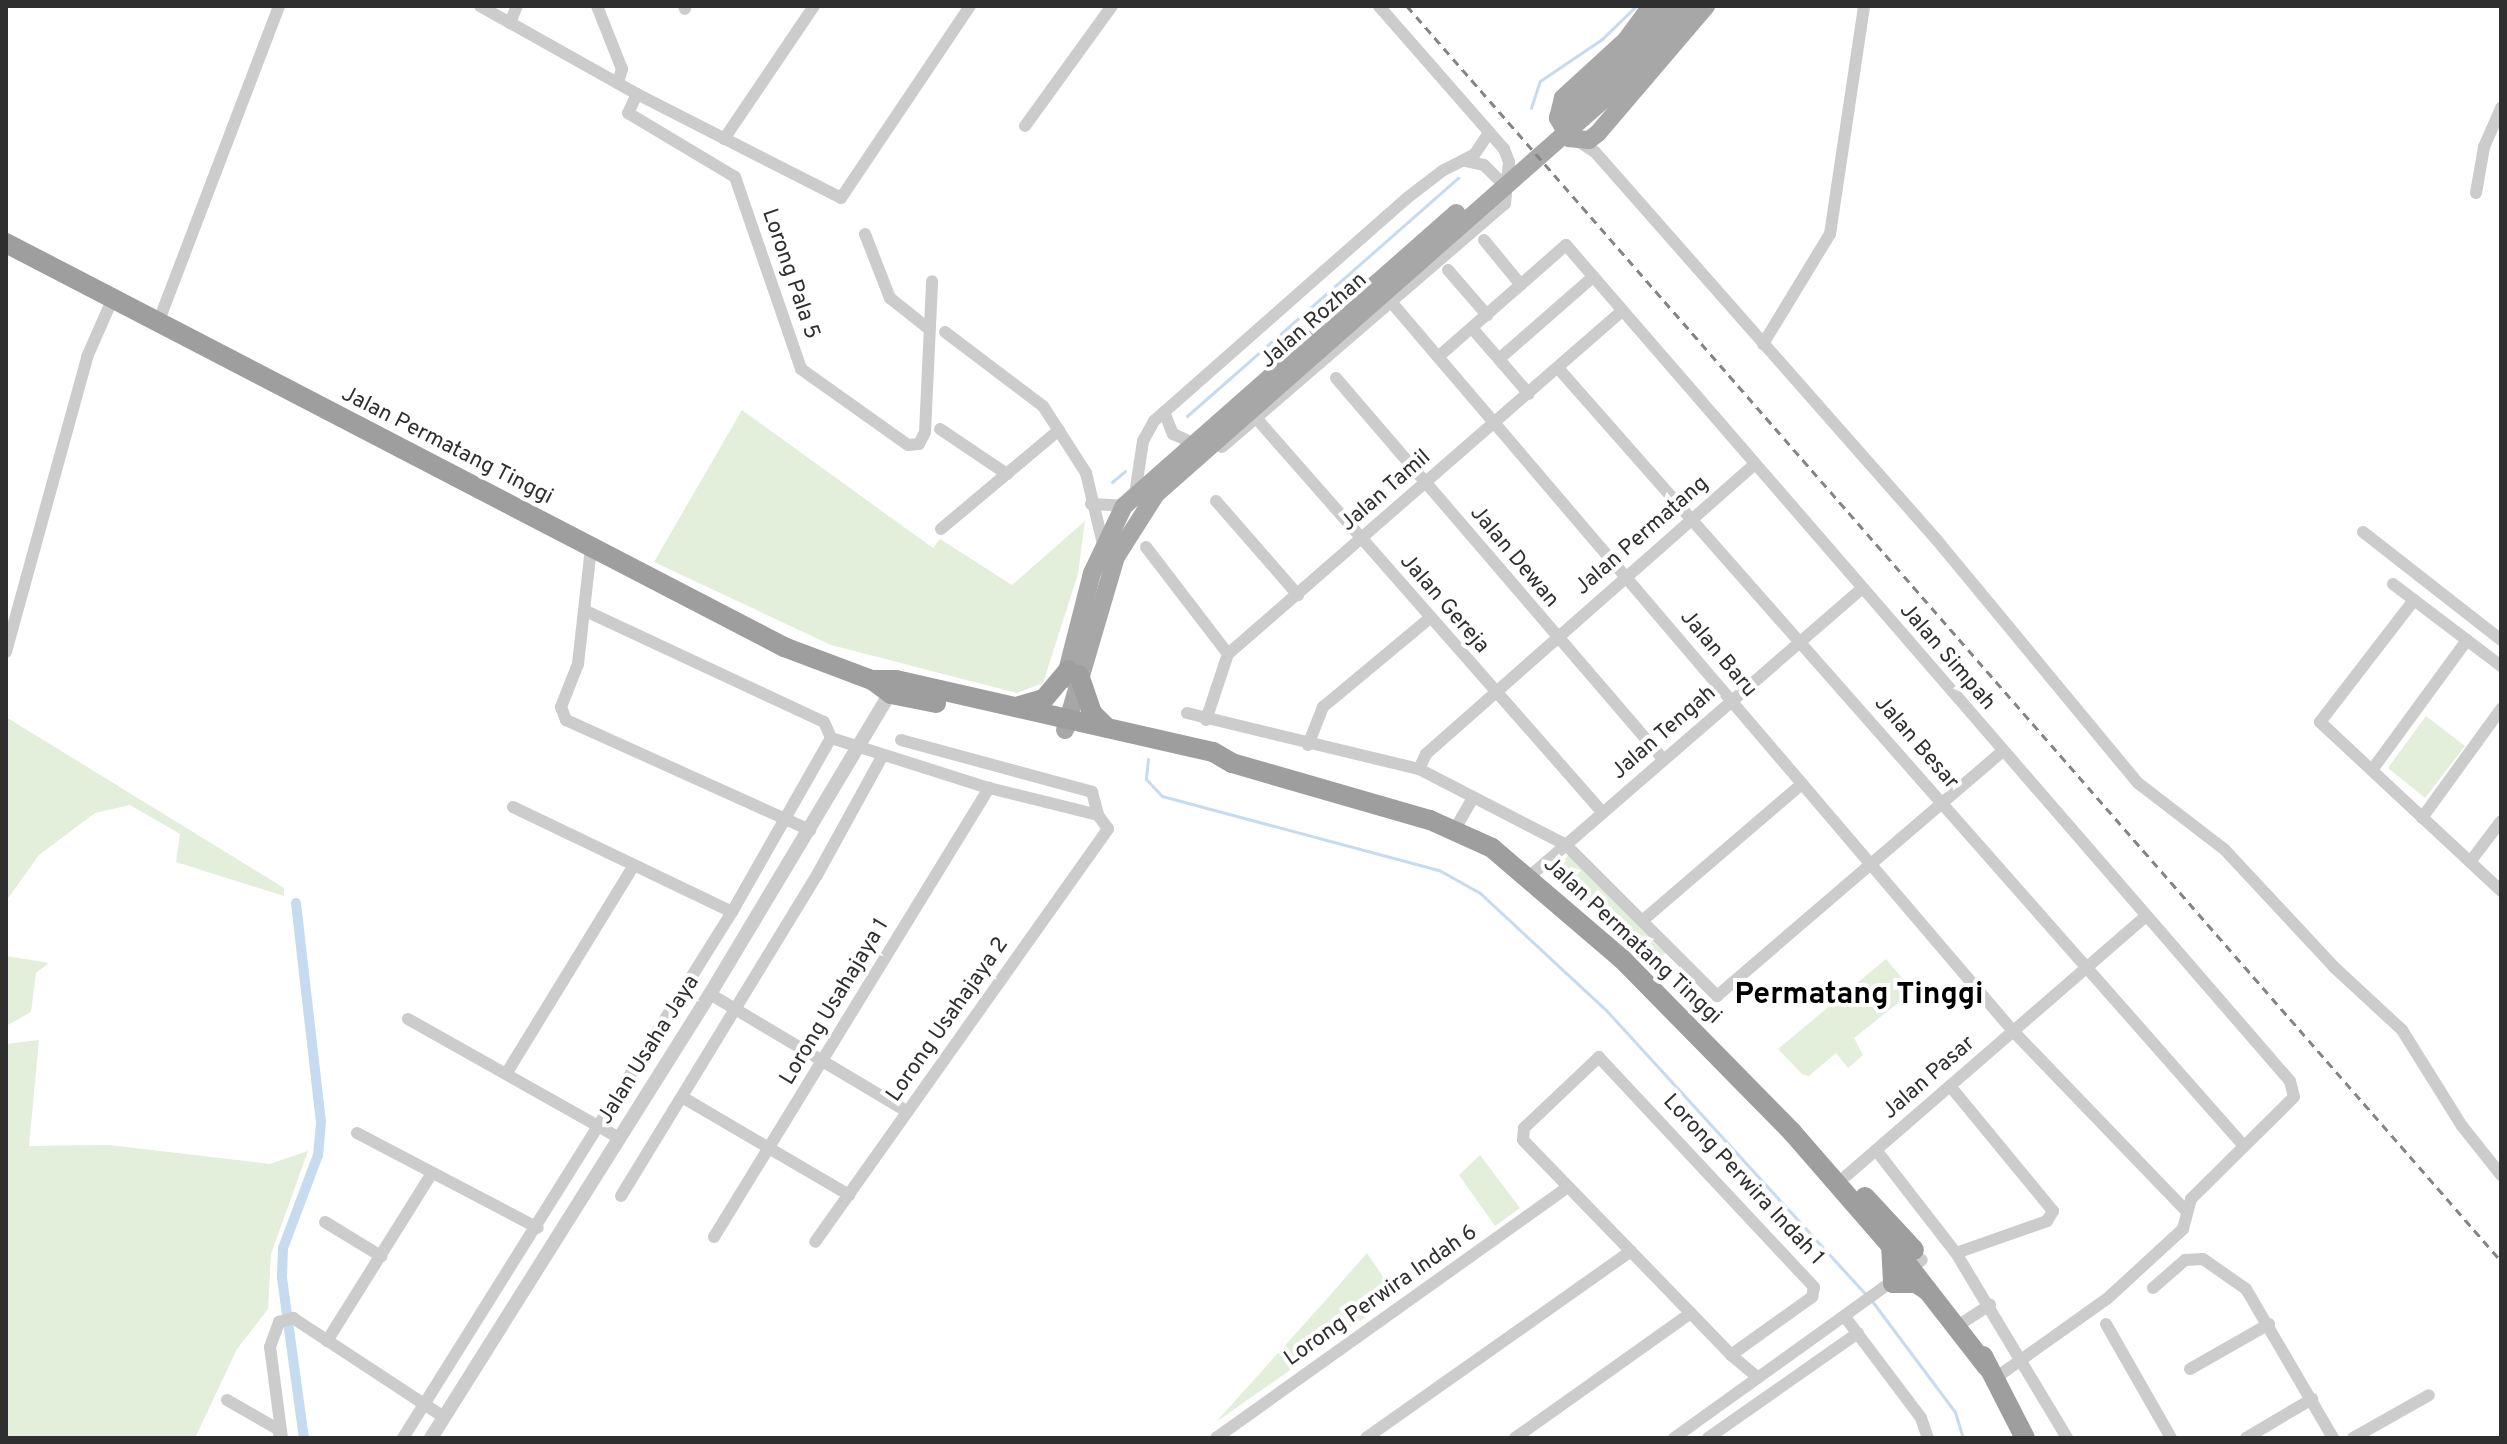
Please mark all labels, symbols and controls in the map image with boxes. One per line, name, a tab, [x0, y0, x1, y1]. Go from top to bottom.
street label: Lorong Pala 5	[755, 205, 825, 343]
street label: Jalan Rozhan	[1255, 267, 1373, 375]
street label: Jalan Permatang Tinggi	[336, 381, 558, 511]
street label: Jalan Tamil	[1335, 444, 1437, 538]
street label: Jalan Permatang	[1570, 471, 1714, 601]
street label: Jalan Dewan	[1464, 501, 1564, 613]
street label: Jalan Gereja	[1394, 549, 1494, 659]
street label: Jalan Simpah	[1893, 598, 2001, 716]
street label: Jalan Baru	[1674, 605, 1762, 703]
street label: Jalan Tengah	[1606, 680, 1722, 786]
street label: Jalan Besar	[1868, 691, 1964, 795]
street label: Jalan Permatang Tinggi	[1537, 851, 1727, 1031]
street label: Lorong Usahajaya 1	[775, 914, 895, 1090]
street label: Lorong Usahajaya 2	[881, 933, 1015, 1107]
street label: Jalan Usaha Jaya	[593, 971, 705, 1129]
district label: Permatang Tinggi	[1735, 978, 1983, 1014]
street label: Jalan Pasar	[1877, 1031, 1981, 1125]
street label: Lorong Perwira Indah 1	[1657, 1089, 1829, 1271]
street label: Lorong Perwira Indah 6	[1280, 1219, 1482, 1373]

